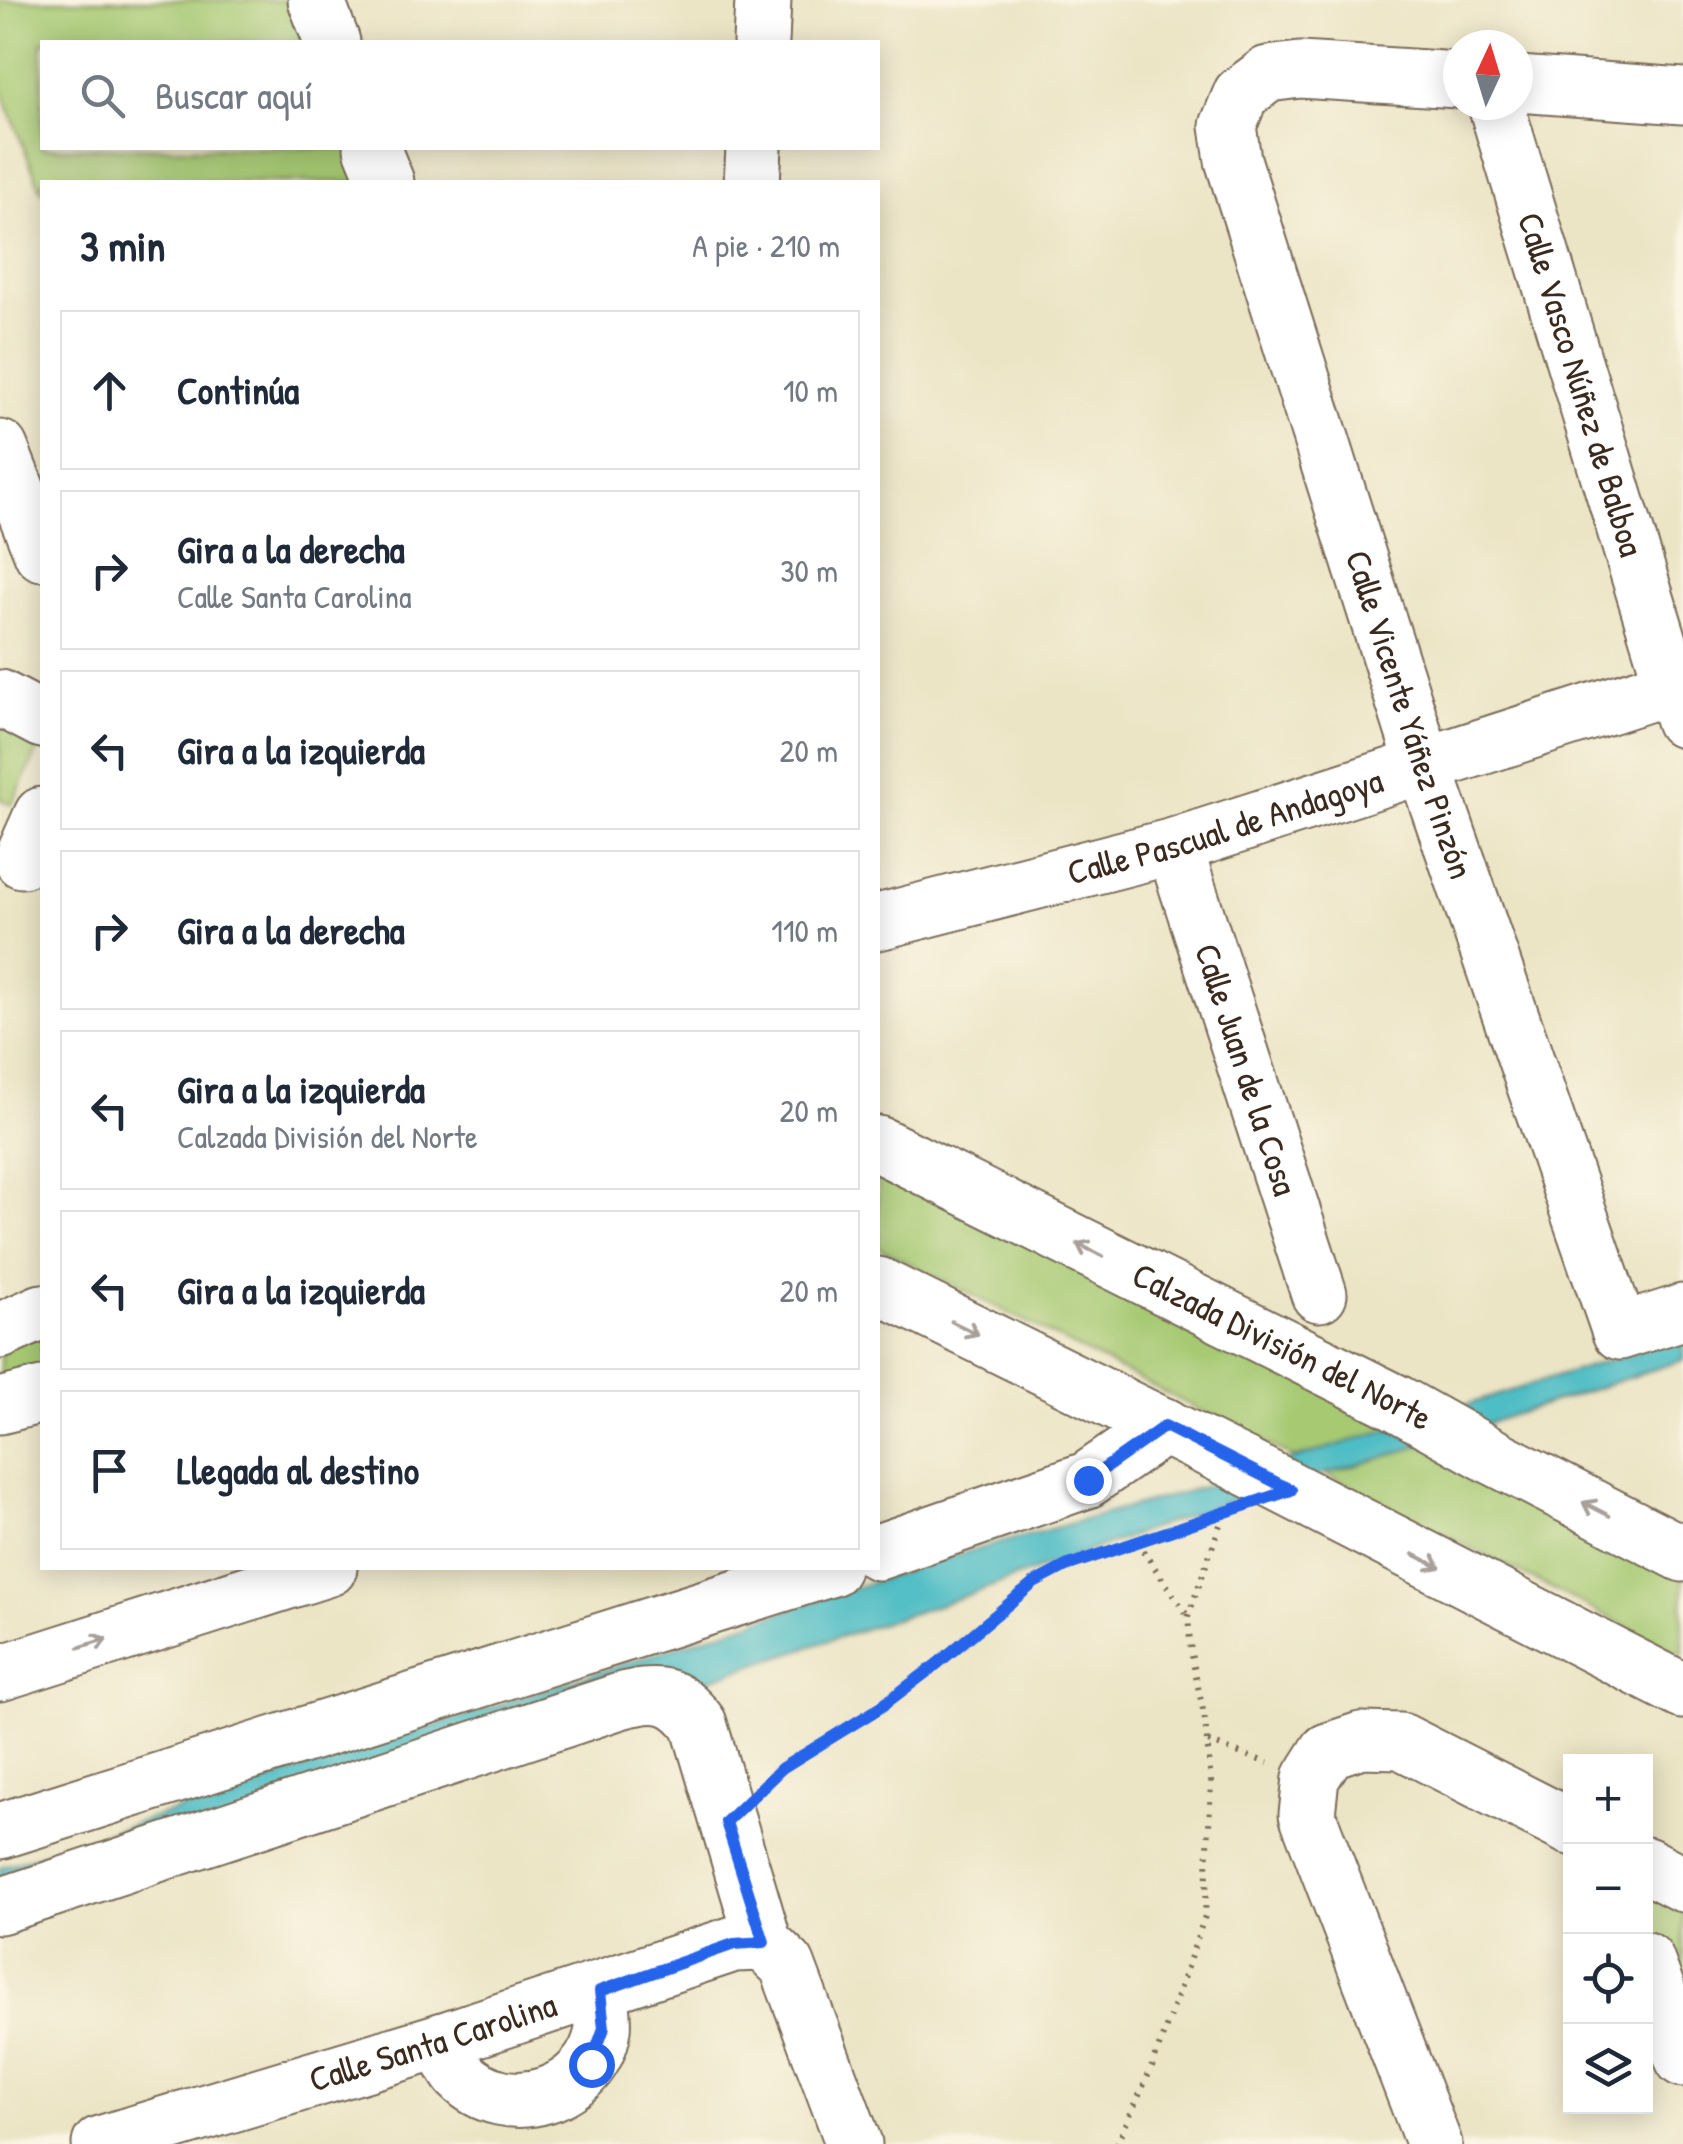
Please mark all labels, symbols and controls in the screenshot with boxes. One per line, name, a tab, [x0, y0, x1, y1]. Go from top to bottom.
north arrow	[1443, 30, 1533, 120]
search box	[40, 40, 880, 150]
icon: search	[75, 68, 130, 123]
text: Buscar aquí	[155, 69, 313, 121]
street label: Calle Vasco Núñez de Balboa	[1507, 207, 1656, 562]
text: 3 min	[80, 217, 165, 274]
text: A pie · 210 m	[692, 224, 840, 267]
icon: ahead	[82, 363, 137, 418]
text: Continúa	[177, 364, 299, 416]
text: 10 m	[783, 369, 838, 412]
text: Gira a la derecha	[177, 523, 405, 575]
icon: right	[82, 543, 137, 598]
street label: Calle Vicente Yáñez Pinzón	[1335, 544, 1485, 885]
text: 30 m	[780, 549, 838, 592]
text: Calle Santa Carolina	[177, 575, 412, 618]
icon: left	[82, 723, 137, 778]
text: Gira a la izquierda	[177, 724, 425, 776]
text: 20 m	[780, 729, 838, 772]
street label: Calle Pascual de Andagoya	[1062, 756, 1389, 895]
icon: right	[82, 903, 137, 958]
text: Gira a la derecha	[177, 904, 405, 956]
text: 110 m	[771, 909, 838, 952]
street label: Calle Juan de la Cosa	[1184, 938, 1310, 1201]
text: Gira a la izquierda	[177, 1063, 425, 1115]
icon: left	[82, 1083, 137, 1138]
text: 20 m	[780, 1089, 838, 1132]
text: Calzada División del Norte	[177, 1115, 478, 1158]
one-way arrow	[1075, 1240, 1105, 1259]
street label: Calzada División del Norte	[1125, 1251, 1441, 1441]
icon: left	[82, 1263, 137, 1318]
text: Gira a la izquierda	[177, 1264, 425, 1316]
text: 20 m	[780, 1269, 838, 1312]
one-way arrow	[950, 1319, 979, 1338]
icon: arrive	[82, 1443, 137, 1498]
text: Llegada al destino	[177, 1444, 419, 1496]
route end	[1066, 1458, 1112, 1504]
one-way arrow	[1582, 1499, 1612, 1518]
one-way arrow	[1412, 1552, 1441, 1571]
one-way arrow	[77, 1633, 108, 1651]
map controls	[1563, 1754, 1653, 2114]
button: +	[1563, 1754, 1653, 1844]
button: −	[1563, 1844, 1653, 1934]
button: locate	[1563, 1934, 1653, 2024]
street label: Calle Santa Carolina	[303, 1980, 563, 2103]
button: layers	[1563, 2024, 1653, 2114]
route start	[569, 2042, 615, 2088]

